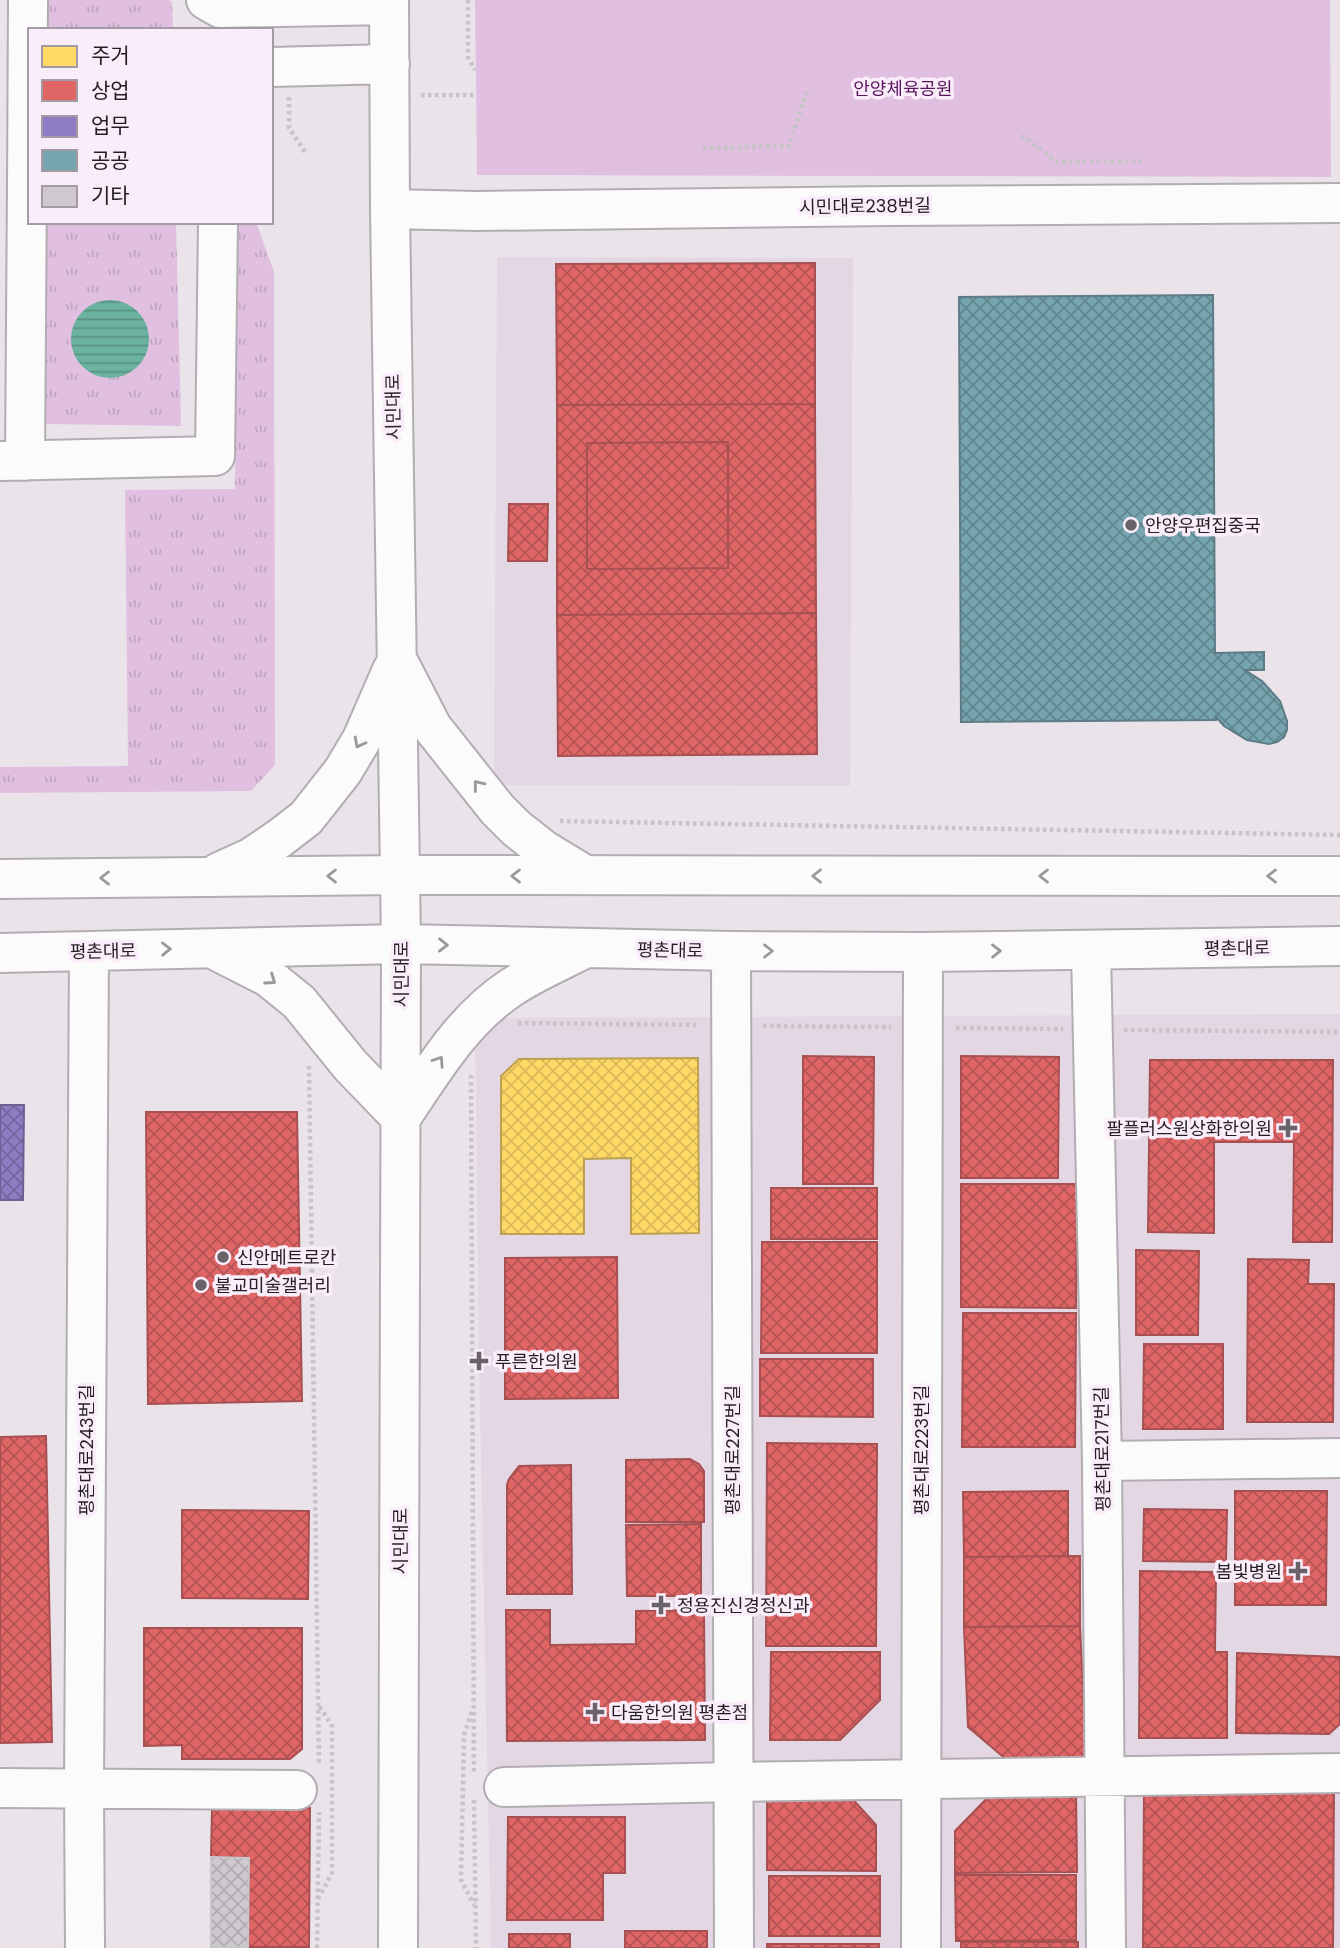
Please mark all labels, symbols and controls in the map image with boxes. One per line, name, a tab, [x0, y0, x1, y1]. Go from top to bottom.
legend	[28, 28, 273, 224]
text: 주거	[91, 41, 130, 70]
text: 상업	[91, 76, 130, 105]
park label: 안양체육공원	[853, 76, 953, 101]
text: 업무	[91, 111, 130, 140]
text: 공공	[91, 146, 130, 175]
text: 기타	[91, 181, 130, 210]
street label: 시민대로238번길	[799, 192, 931, 220]
street label: 시민대로	[380, 374, 406, 440]
place label: 안양우편집중국	[1145, 513, 1261, 538]
marker: 안양우편집중국	[1123, 517, 1139, 533]
one-way arrow	[354, 736, 367, 748]
one-way arrow	[473, 780, 486, 792]
one-way arrow	[327, 868, 337, 884]
one-way arrow	[510, 868, 521, 884]
one-way arrow	[811, 868, 822, 884]
one-way arrow	[1039, 868, 1049, 884]
one-way arrow	[1266, 868, 1277, 884]
one-way arrow	[99, 870, 110, 886]
street label: 평촌대로	[1204, 935, 1270, 961]
one-way arrow	[437, 937, 448, 952]
street label: 평촌대로	[637, 937, 703, 963]
street label: 평촌대로	[70, 938, 136, 964]
one-way arrow	[161, 941, 172, 957]
street label: 시민대로	[389, 941, 414, 1007]
one-way arrow	[763, 943, 774, 959]
one-way arrow	[991, 943, 1001, 959]
one-way arrow	[263, 972, 276, 984]
one-way arrow	[431, 1056, 443, 1069]
place label: 팔플러스원상화한의원	[1106, 1116, 1272, 1141]
marker: 팔플러스원상화한의원	[1278, 1118, 1298, 1138]
place label: 신안메트로칸	[237, 1245, 336, 1270]
marker: 신안메트로칸	[215, 1249, 231, 1265]
place label: 불교미술갤러리	[215, 1273, 331, 1298]
marker: 불교미술갤러리	[193, 1277, 209, 1293]
place label: 푸른한의원	[495, 1349, 578, 1374]
marker: 푸른한의원	[469, 1351, 489, 1371]
street label: 평촌대로243번길	[74, 1384, 99, 1516]
street label: 평촌대로227번길	[720, 1385, 745, 1515]
street label: 평촌대로223번길	[909, 1385, 934, 1515]
street label: 평촌대로217번길	[1088, 1386, 1116, 1512]
street label: 시민대로	[388, 1508, 413, 1574]
place label: 봄빛병원	[1216, 1559, 1282, 1584]
marker: 봄빛병원	[1288, 1561, 1308, 1581]
place label: 정용진신경정신과	[677, 1593, 810, 1618]
marker: 정용진신경정신과	[651, 1595, 671, 1615]
place label: 다움한의원 평촌점	[611, 1700, 748, 1725]
marker: 다움한의원 평촌점	[585, 1702, 605, 1722]

